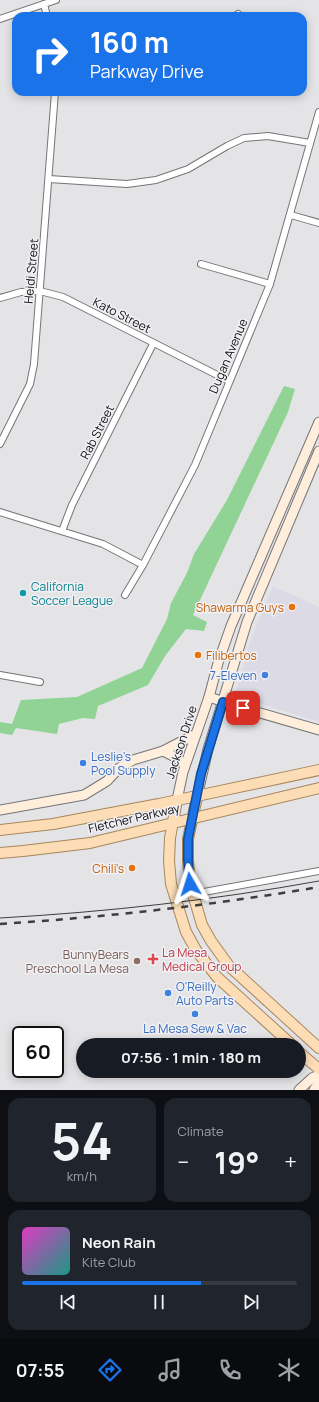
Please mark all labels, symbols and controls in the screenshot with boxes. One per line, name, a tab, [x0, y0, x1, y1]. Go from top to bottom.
text: 160 m	[90, 23, 169, 61]
icon: right	[24, 28, 76, 80]
text: Parkway Drive	[90, 59, 204, 83]
street label: Heidi Street	[20, 237, 42, 304]
street label: Kato Street	[90, 293, 154, 337]
street label: Dugan Avenue	[205, 316, 251, 396]
street label: Rab Street	[76, 402, 118, 462]
place label: California Soccer League	[31, 578, 113, 609]
marker: California Soccer League	[18, 588, 28, 598]
place label: Shawarma Guys	[196, 599, 284, 616]
marker: Shawarma Guys	[287, 602, 297, 612]
place label: Filibertos	[206, 647, 257, 664]
marker: Filibertos	[193, 650, 203, 660]
place label: 7-Eleven	[210, 667, 257, 684]
marker: 7-Eleven	[260, 670, 270, 680]
pin	[226, 691, 260, 725]
icon: arrive	[232, 697, 254, 719]
street label: Jackson Drive	[161, 703, 201, 781]
place label: Leslie's Pool Supply	[91, 748, 156, 779]
marker: Leslie's Pool Supply	[78, 758, 88, 768]
street label: Fletcher Parkway	[87, 799, 182, 837]
place label: Chili's	[92, 860, 124, 877]
marker: Chili's	[127, 863, 137, 873]
position arrow	[169, 863, 211, 905]
place label: La Mesa Medical Group	[162, 944, 241, 975]
place label: BunnyBears Preschool La Mesa	[26, 946, 129, 977]
marker: La Mesa Medical Group	[147, 953, 159, 965]
marker: BunnyBears Preschool La Mesa	[132, 956, 142, 966]
place label: O'Reilly Auto Parts	[176, 978, 234, 1009]
marker: O'Reilly Auto Parts	[163, 988, 173, 998]
marker: La Mesa Sew & Vac	[190, 1009, 200, 1019]
place label: La Mesa Sew & Vac	[143, 1020, 247, 1037]
speed limit sign: 60	[12, 1026, 64, 1078]
text: 07:56 · 1 min · 180 m	[121, 1047, 261, 1068]
text: 54	[51, 1105, 113, 1176]
text: Climate	[178, 1122, 224, 1140]
text: 19°	[214, 1142, 260, 1183]
text: −	[178, 1147, 189, 1177]
text: +	[284, 1147, 297, 1177]
text: km/h	[67, 1167, 97, 1185]
text: Neon Rain	[82, 1232, 156, 1253]
text: Kite Club	[82, 1253, 136, 1271]
icon: previous	[57, 1291, 79, 1313]
icon: pause	[148, 1291, 170, 1313]
icon: next	[240, 1291, 262, 1313]
icon: directions	[96, 1356, 124, 1384]
icon: music	[156, 1356, 184, 1384]
icon: phone	[216, 1356, 244, 1384]
icon: climate	[275, 1356, 303, 1384]
text: 07:55	[16, 1358, 65, 1382]

